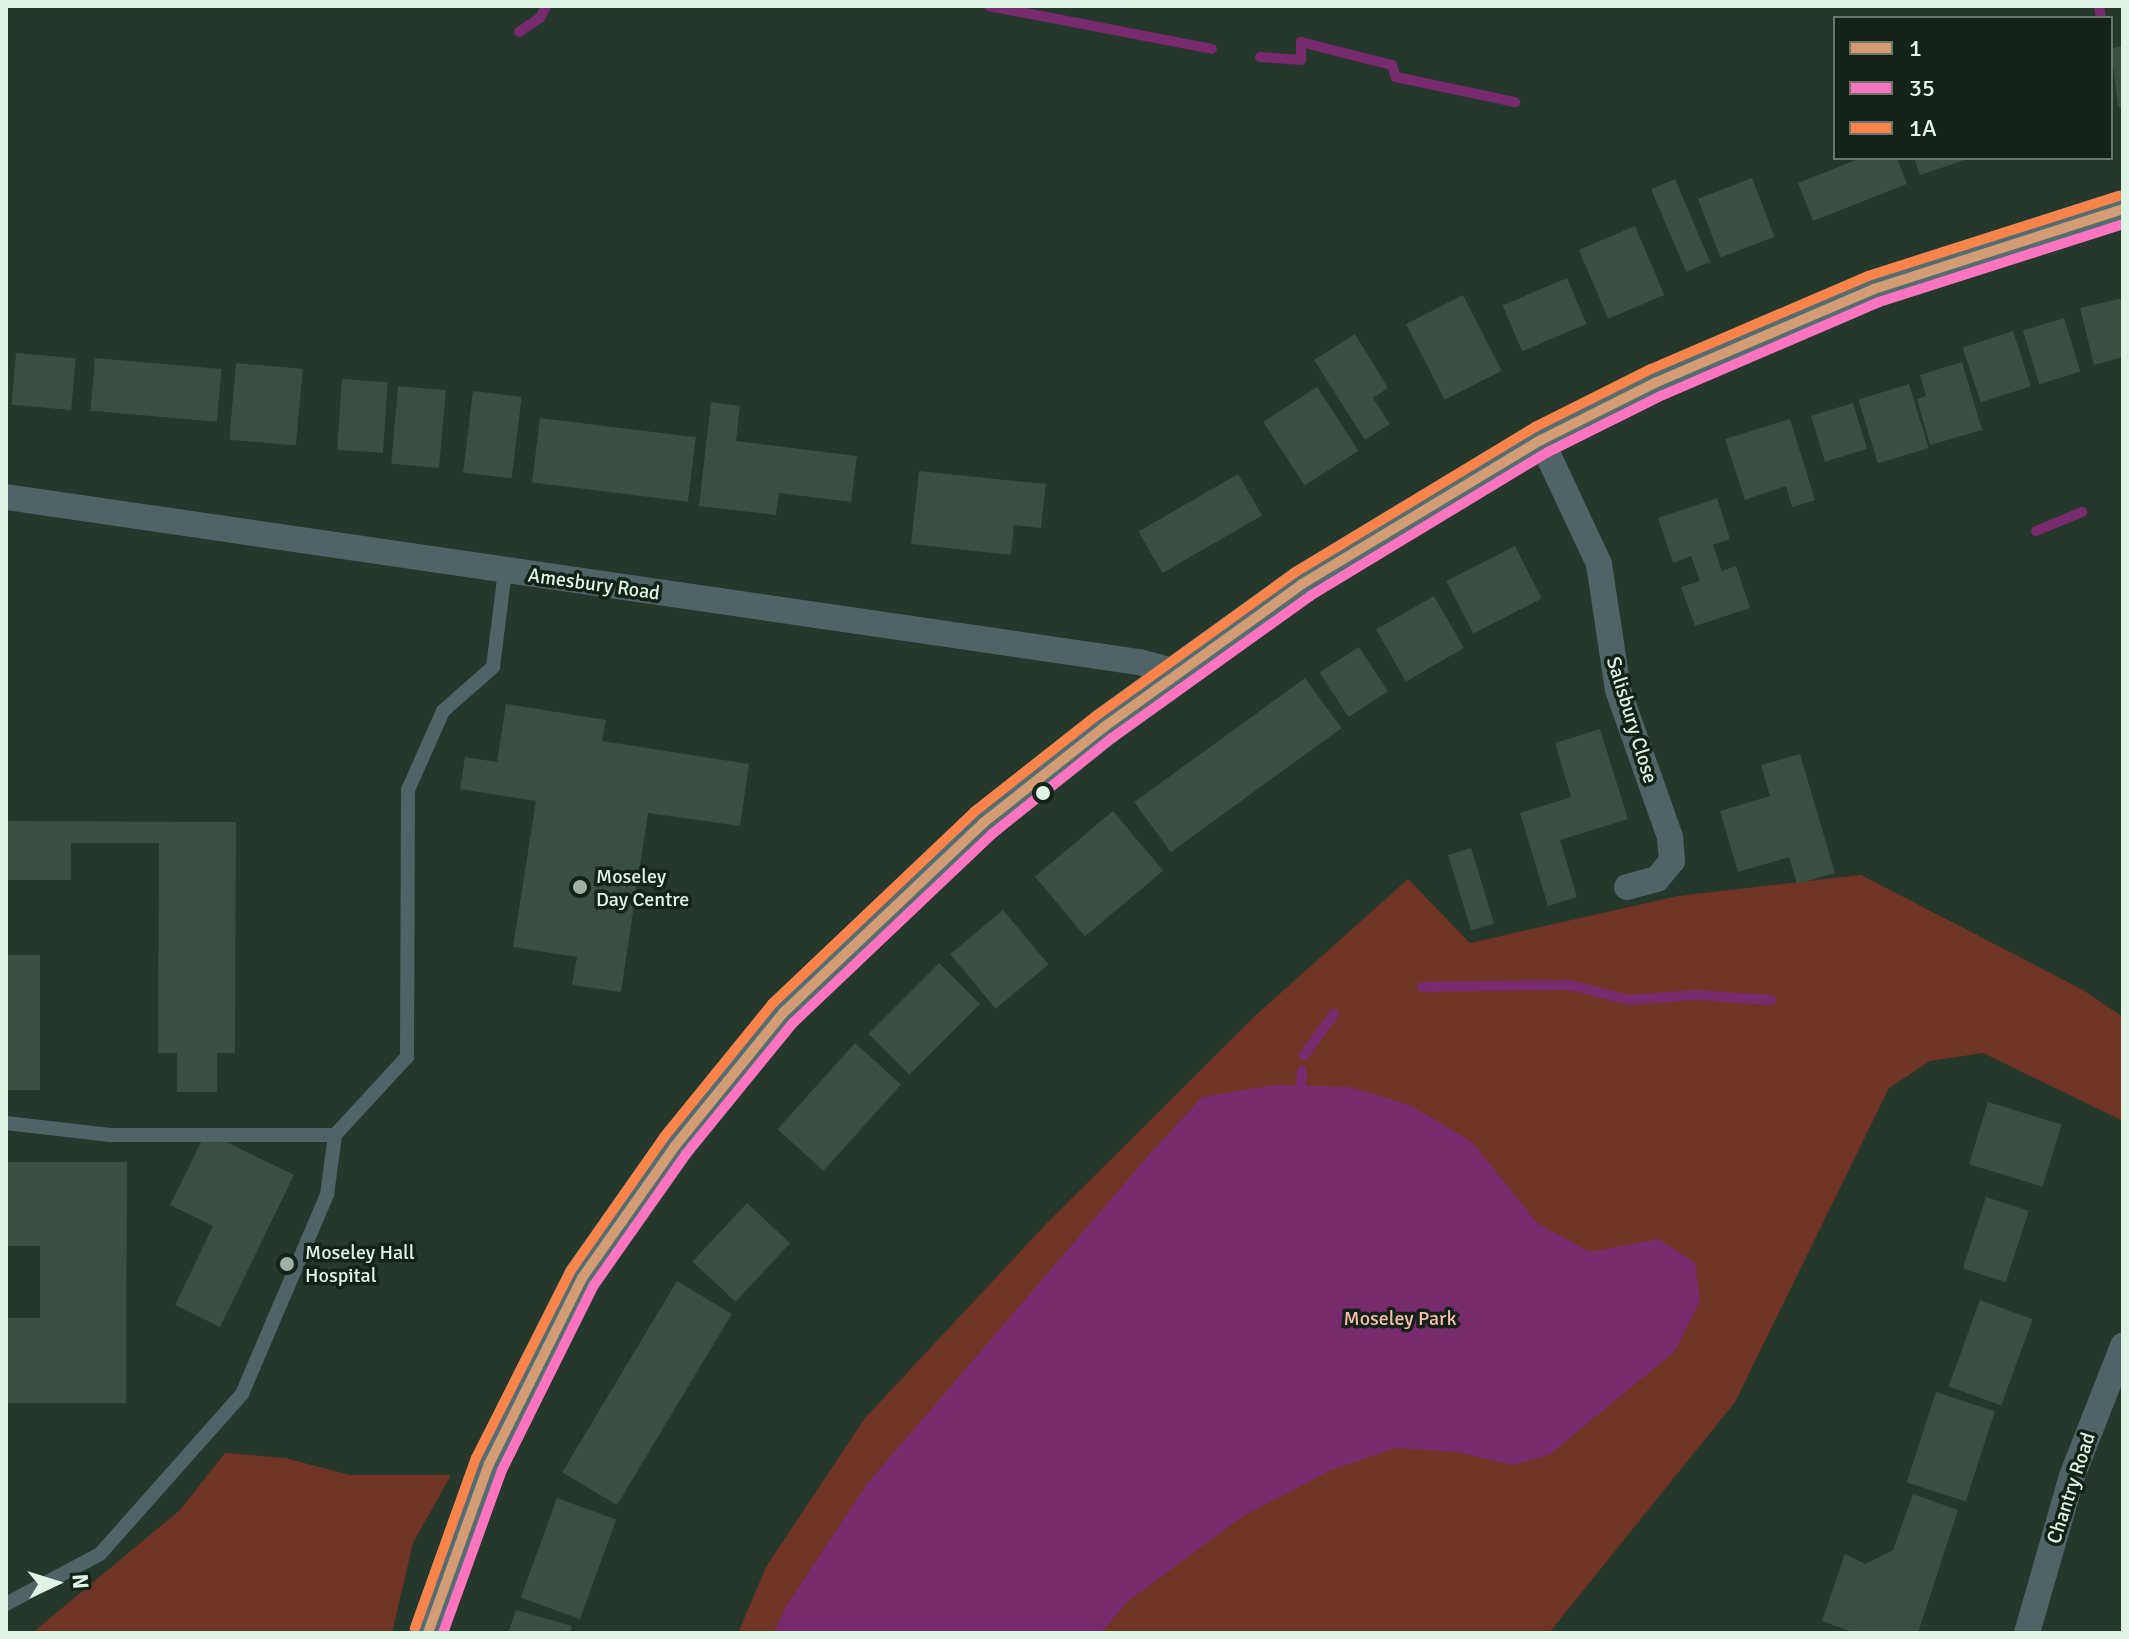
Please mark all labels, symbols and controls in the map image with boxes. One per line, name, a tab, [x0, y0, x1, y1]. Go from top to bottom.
legend	[1833, 16, 2113, 160]
text: 1	[1909, 33, 1922, 63]
text: 35	[1909, 73, 1935, 103]
text: 1A	[1909, 113, 1937, 143]
street label: Amesbury Road	[527, 563, 661, 605]
street label: Salisbury Close	[1601, 654, 1663, 786]
unlabelled marker	[1035, 785, 1051, 801]
place label: Moseley Day Centre	[596, 864, 689, 911]
marker: Moseley Day Centre	[571, 878, 589, 896]
place label: Moseley Hall Hospital	[305, 1240, 415, 1287]
marker: Moseley Hall Hospital	[276, 1253, 298, 1275]
park label: Moseley Park	[1344, 1306, 1456, 1330]
street label: Chantry Road	[2042, 1429, 2100, 1547]
north arrow	[16, 1543, 96, 1623]
text: N	[66, 1573, 94, 1590]

